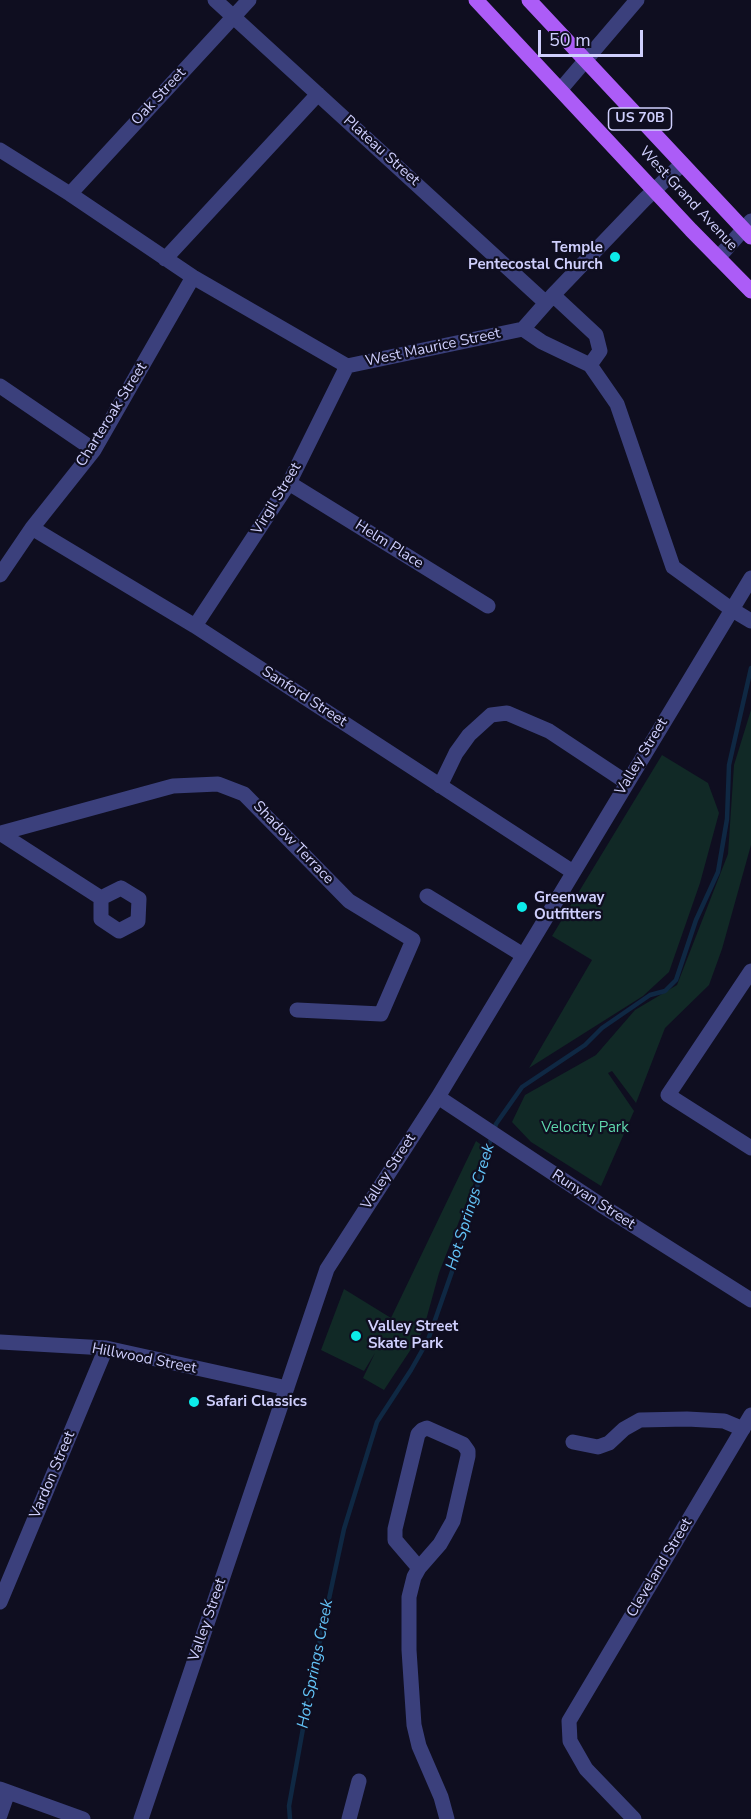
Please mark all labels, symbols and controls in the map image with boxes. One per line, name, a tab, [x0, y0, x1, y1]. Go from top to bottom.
scale bar	[541, 18, 646, 56]
text: 50 m	[549, 28, 591, 52]
street label: Oak Street	[128, 65, 190, 129]
road number: US 70B	[608, 108, 672, 130]
street label: Plateau Street	[339, 112, 423, 190]
street label: West Grand Avenue	[635, 143, 741, 255]
place label: Temple Pentecostal Church	[468, 239, 603, 274]
marker: Temple Pentecostal Church	[608, 250, 622, 264]
street label: West Maurice Street	[364, 325, 502, 371]
street label: Charteroak Street	[73, 360, 151, 470]
street label: Virgil Street	[249, 460, 305, 538]
street label: Helm Place	[352, 517, 426, 573]
street label: Sanford Street	[258, 663, 350, 731]
street label: Valley Street	[612, 715, 672, 799]
street label: Shadow Terrace	[249, 798, 337, 888]
place label: Greenway Outfitters	[534, 889, 604, 924]
marker: Greenway Outfitters	[515, 900, 529, 914]
park label: Velocity Park	[541, 1119, 629, 1137]
street label: Valley Street	[358, 1131, 420, 1213]
water label: Hot Springs Creek	[443, 1142, 499, 1272]
street label: Runyan Street	[548, 1166, 638, 1234]
place label: Valley Street Skate Park	[368, 1318, 458, 1353]
marker: Valley Street Skate Park	[349, 1329, 363, 1343]
street label: Hillwood Street	[90, 1340, 198, 1378]
place label: Safari Classics	[206, 1393, 307, 1411]
marker: Safari Classics	[187, 1395, 201, 1409]
street label: Vardon Street	[27, 1429, 79, 1521]
street label: Cleveland Street	[623, 1515, 697, 1621]
street label: Valley Street	[185, 1576, 231, 1664]
water label: Hot Springs Creek	[294, 1598, 338, 1730]

